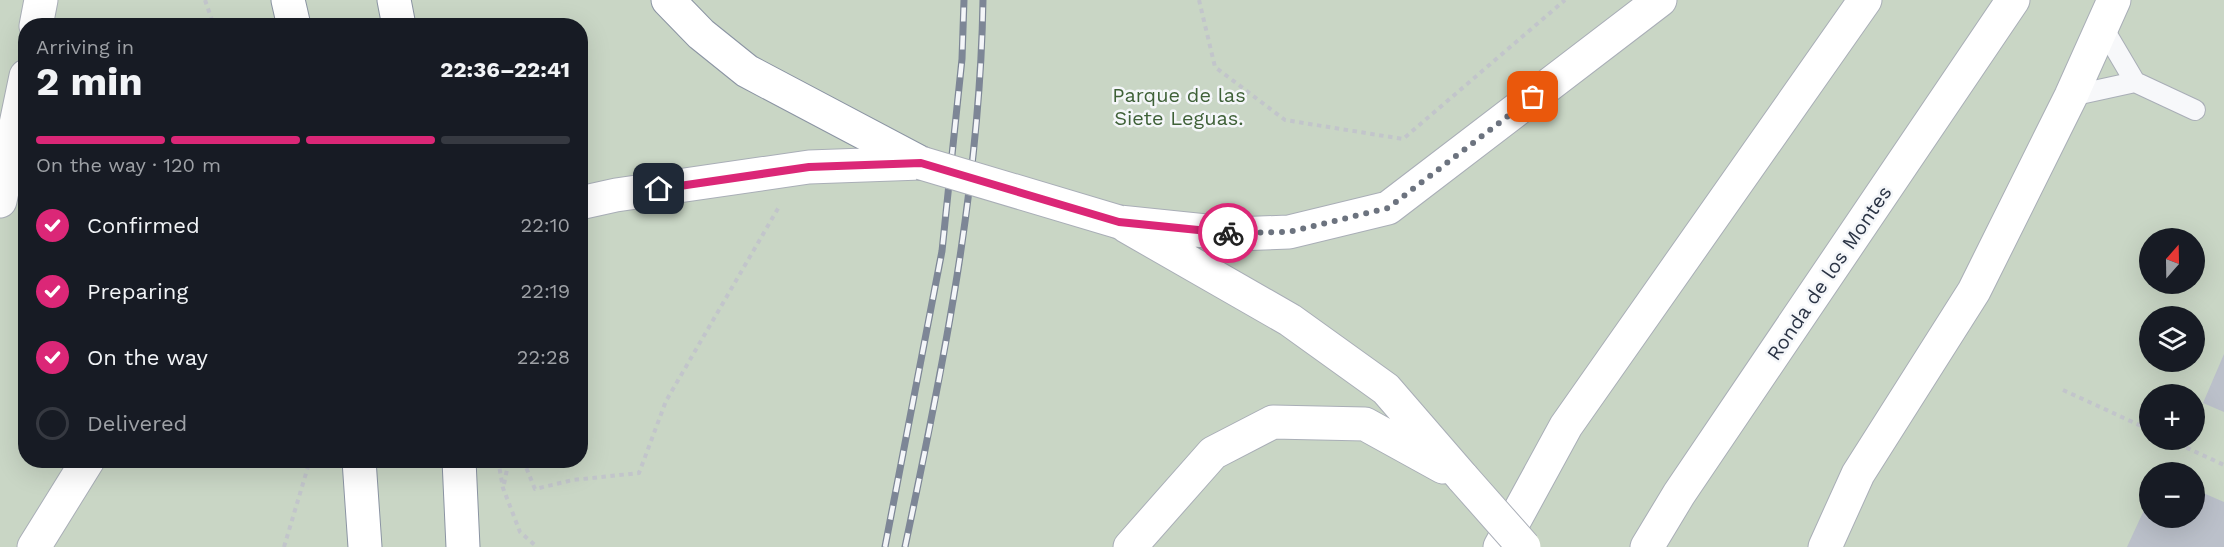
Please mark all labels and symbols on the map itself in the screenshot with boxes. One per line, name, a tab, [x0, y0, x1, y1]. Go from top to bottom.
pin	[1507, 71, 1558, 122]
park label: Parque de las Siete Leguas.	[1112, 83, 1246, 130]
pin	[633, 163, 684, 214]
street label: Ronda de los Montes	[1762, 181, 1896, 365]
courier	[1198, 203, 1258, 263]
north arrow	[2139, 228, 2205, 294]

